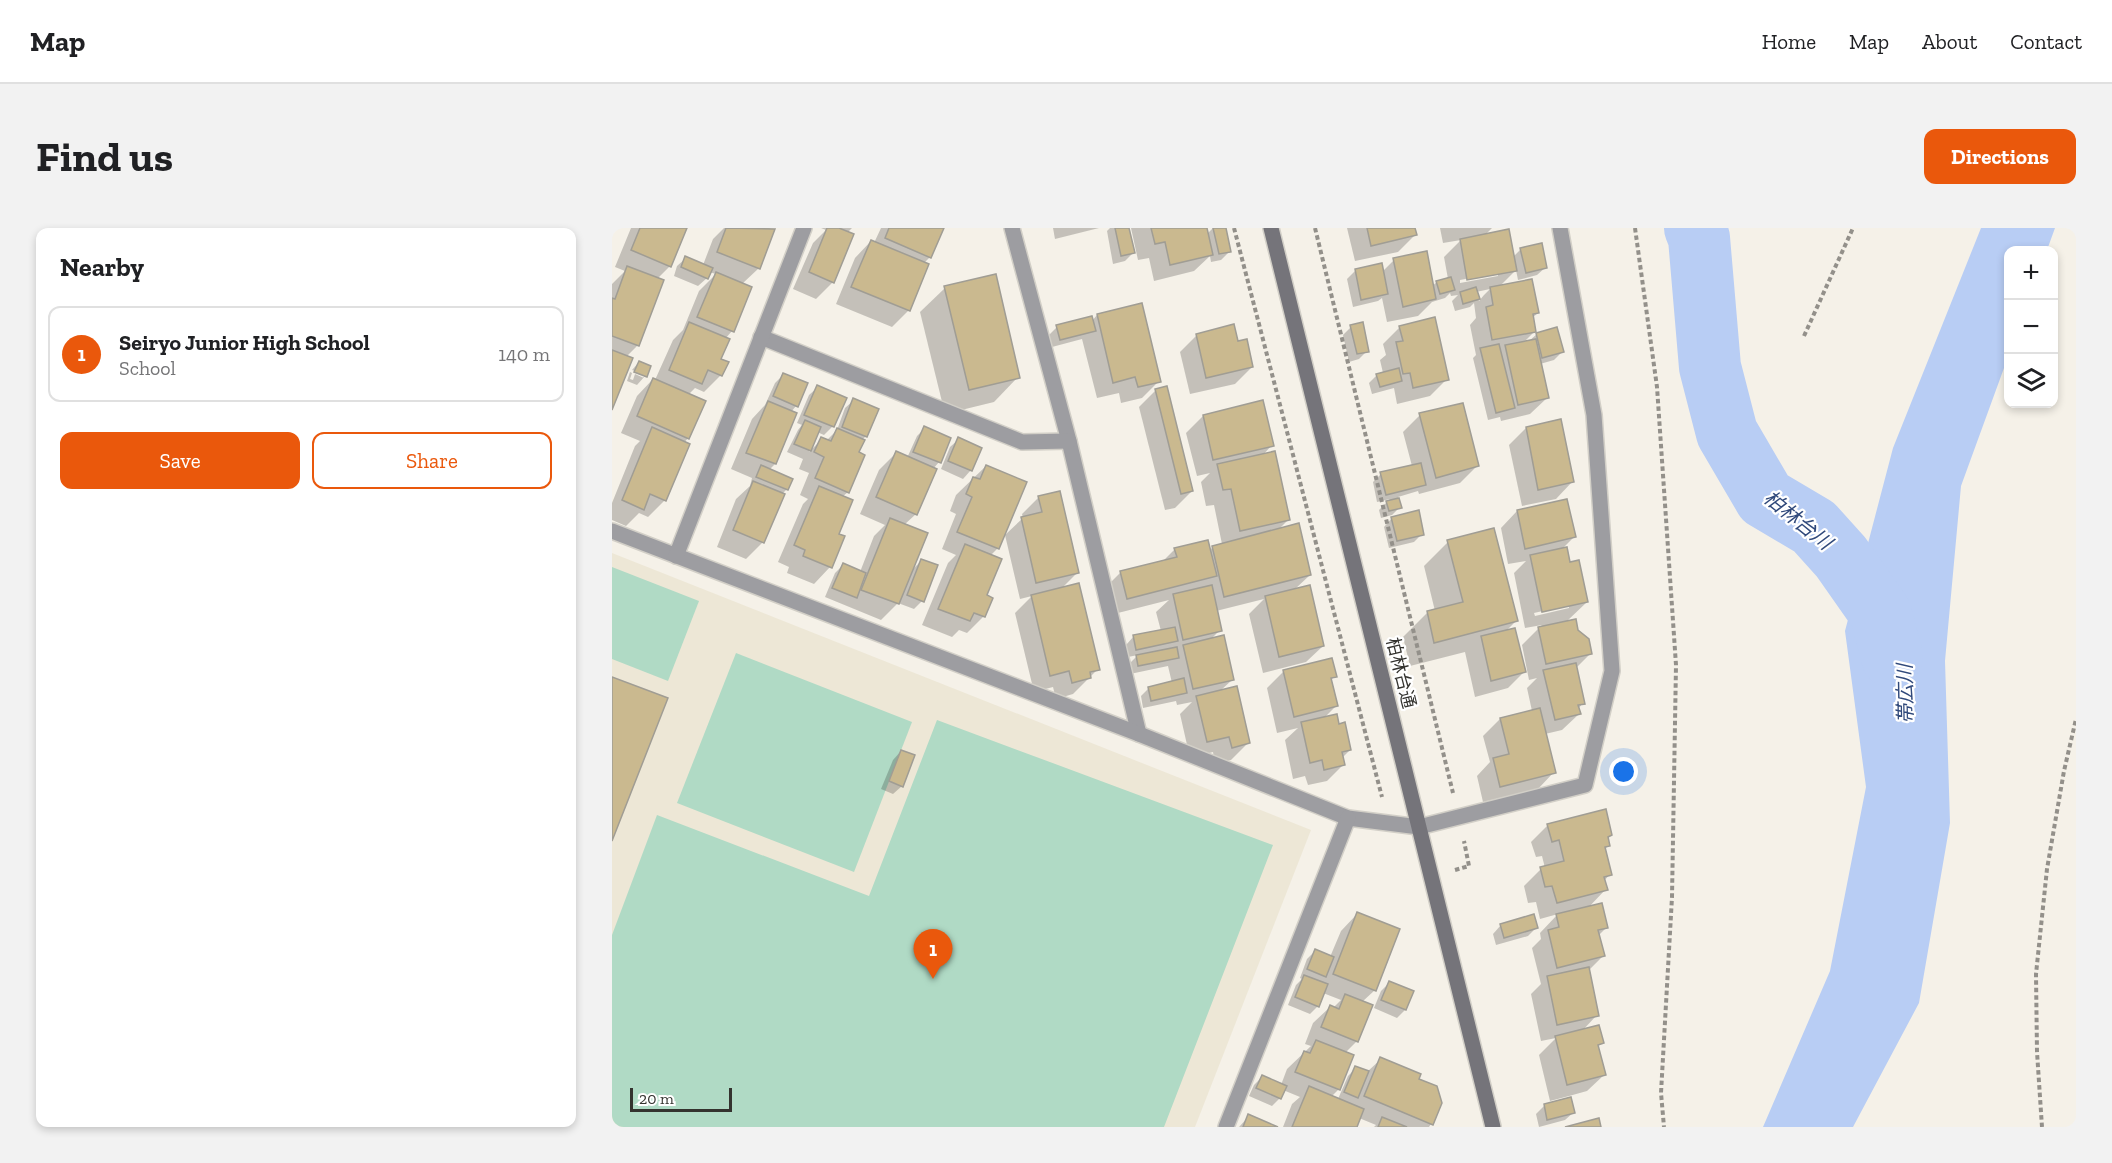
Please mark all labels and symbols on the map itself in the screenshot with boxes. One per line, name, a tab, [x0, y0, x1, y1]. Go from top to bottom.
water label: 柏林台川	[1759, 486, 1838, 556]
street label: 柏林台通	[1382, 635, 1420, 711]
water label: 帯広川	[1892, 662, 1918, 724]
your location	[1609, 757, 1638, 786]
pin: 1	[914, 930, 952, 979]
scale bar	[630, 1085, 732, 1112]

